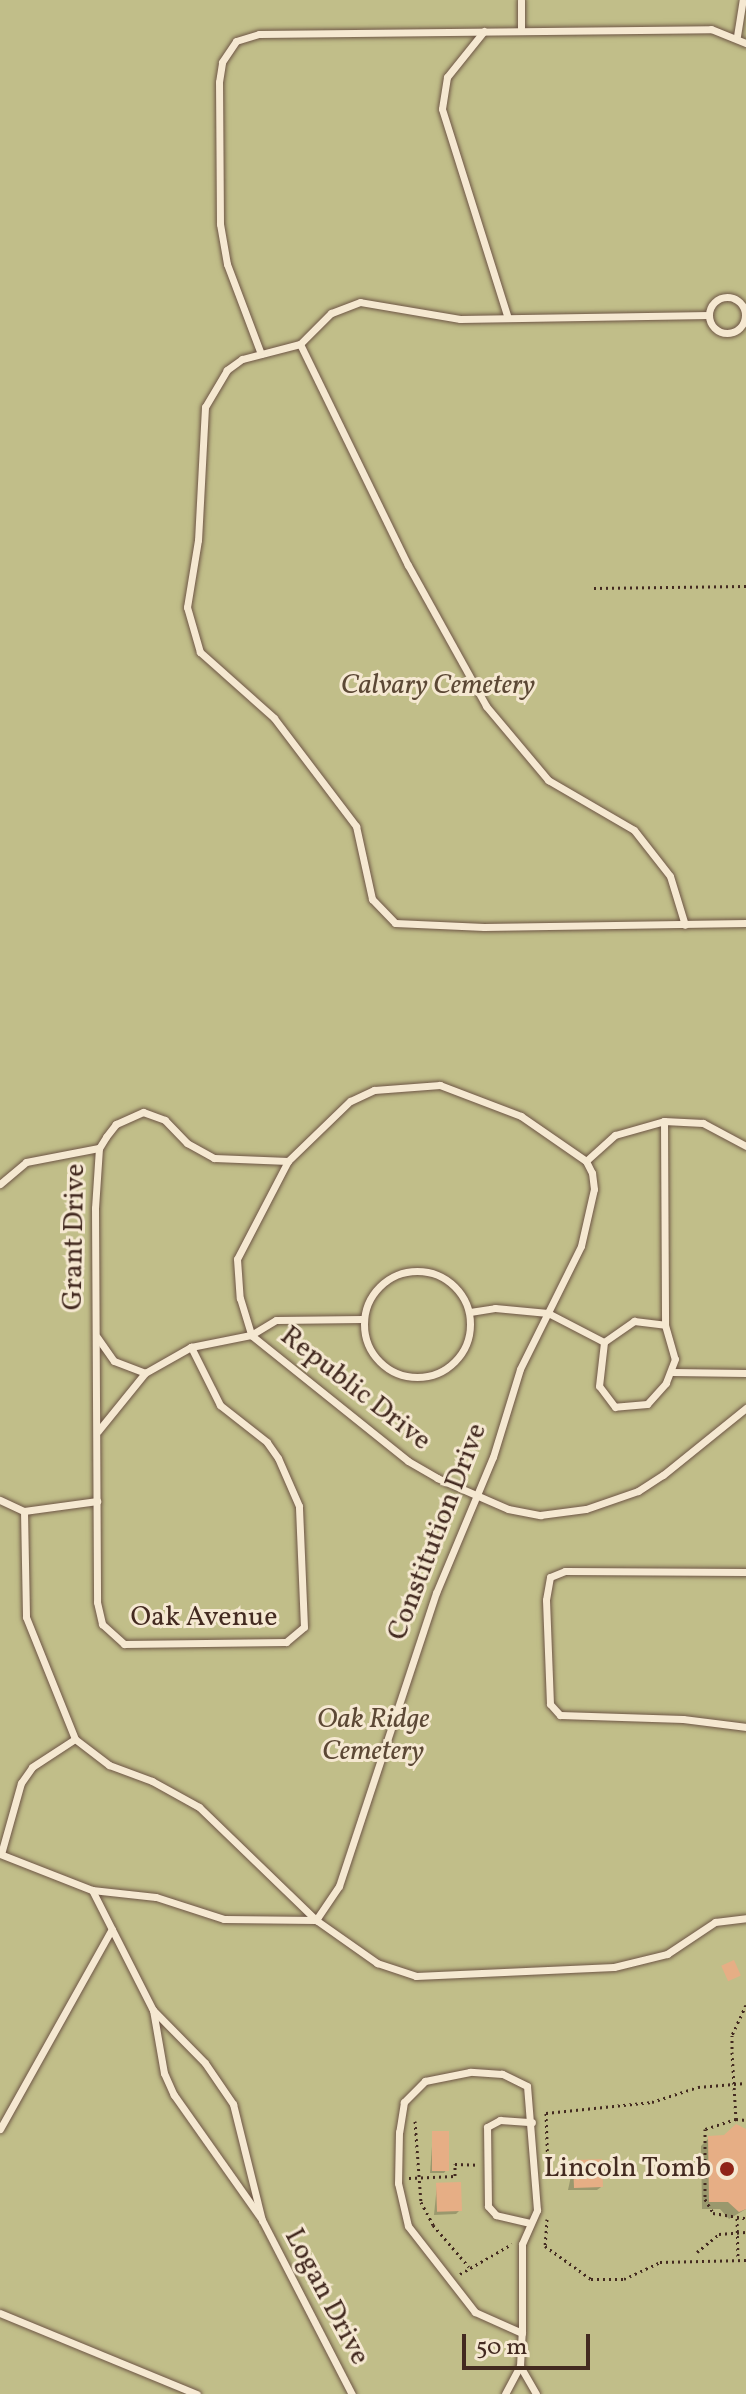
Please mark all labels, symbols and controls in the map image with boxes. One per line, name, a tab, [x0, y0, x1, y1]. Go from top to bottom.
park label: Calvary Cemetery	[341, 669, 535, 703]
street label: Grant Drive	[57, 1163, 93, 1311]
street label: Republic Drive	[273, 1320, 437, 1458]
street label: Constitution Drive	[381, 1419, 495, 1645]
street label: Oak Avenue	[131, 1601, 277, 1635]
park label: Oak Ridge Cemetery	[317, 1703, 429, 1769]
place label: Lincoln Tomb	[543, 2152, 711, 2186]
marker: Lincoln Tomb	[718, 2160, 736, 2178]
street label: Logan Drive	[276, 2223, 376, 2371]
scale bar	[466, 2318, 594, 2368]
text: 50 m	[476, 2331, 528, 2365]

